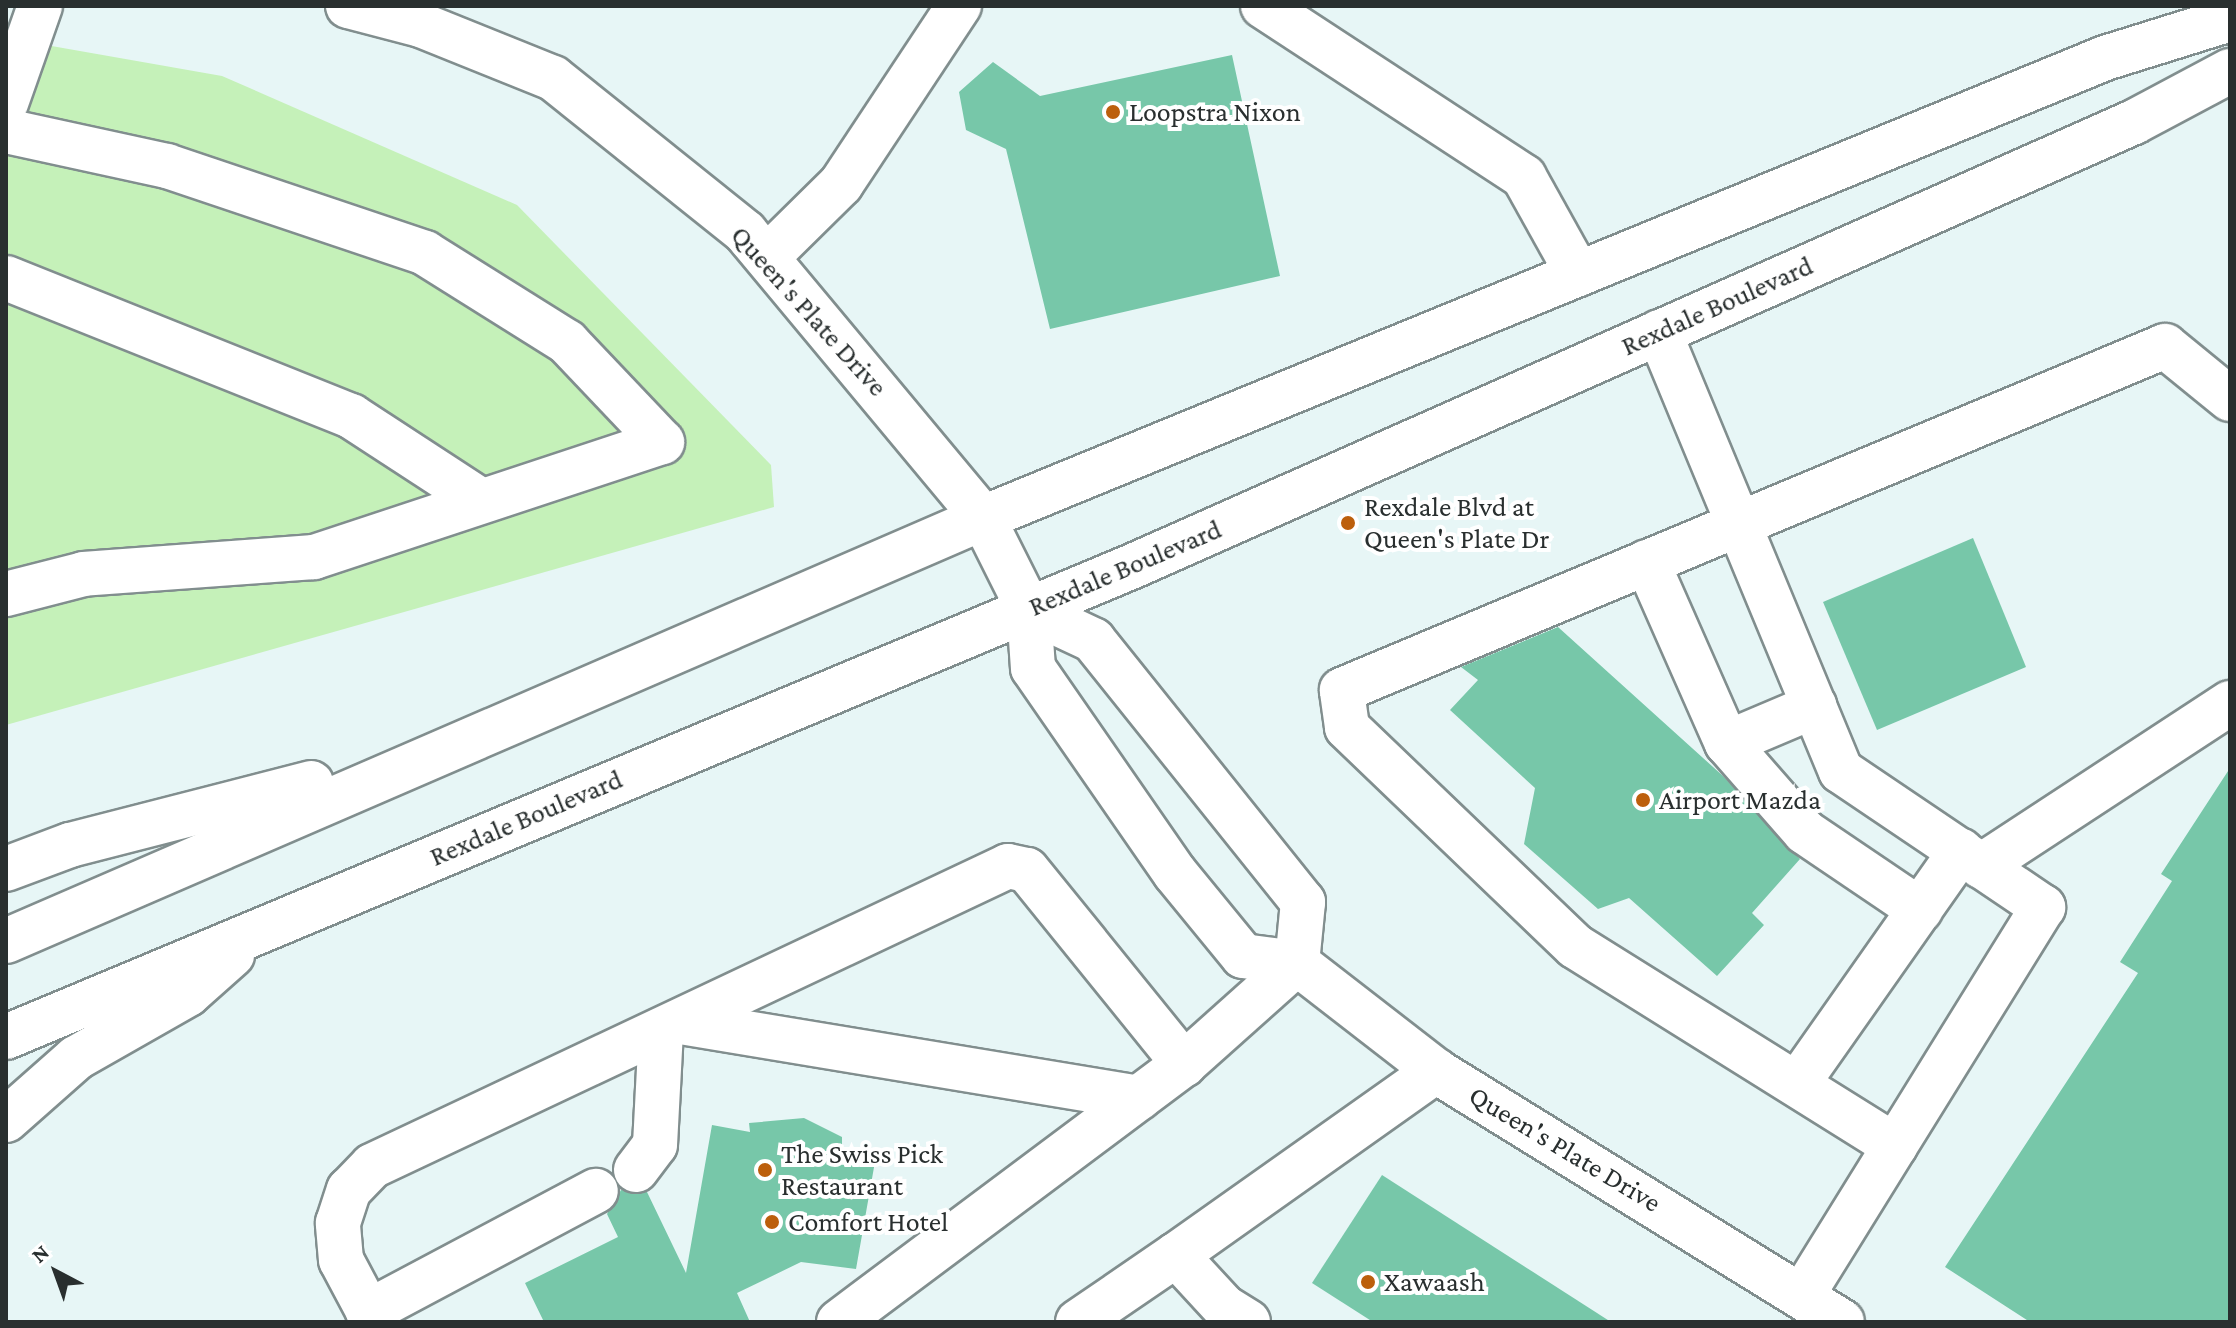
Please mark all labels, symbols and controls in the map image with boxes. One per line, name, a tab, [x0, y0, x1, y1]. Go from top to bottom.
place label: Loopstra Nixon	[1129, 95, 1301, 129]
marker: Loopstra Nixon	[1104, 103, 1122, 121]
street label: Queen's Plate Drive	[724, 219, 894, 403]
street label: Rexdale Boulevard	[1616, 249, 1818, 363]
place label: Rexdale Blvd at Queen's Plate Dr	[1364, 490, 1550, 556]
street label: Rexdale Boulevard	[1024, 512, 1226, 624]
marker: Rexdale Blvd at Queen's Plate Dr	[1339, 514, 1357, 532]
street label: Rexdale Boulevard	[425, 762, 627, 874]
place label: Airport Mazda	[1659, 783, 1821, 817]
marker: Airport Mazda	[1634, 791, 1652, 809]
street label: Queen's Plate Drive	[1463, 1079, 1667, 1219]
place label: The Swiss Pick Restaurant	[781, 1137, 943, 1203]
marker: The Swiss Pick Restaurant	[756, 1161, 774, 1179]
place label: Comfort Hotel	[788, 1205, 948, 1239]
marker: Comfort Hotel	[763, 1213, 781, 1231]
north arrow	[16, 1232, 96, 1312]
text: N	[26, 1239, 54, 1268]
place label: Xawaash	[1384, 1265, 1485, 1299]
marker: Xawaash	[1359, 1273, 1377, 1291]

